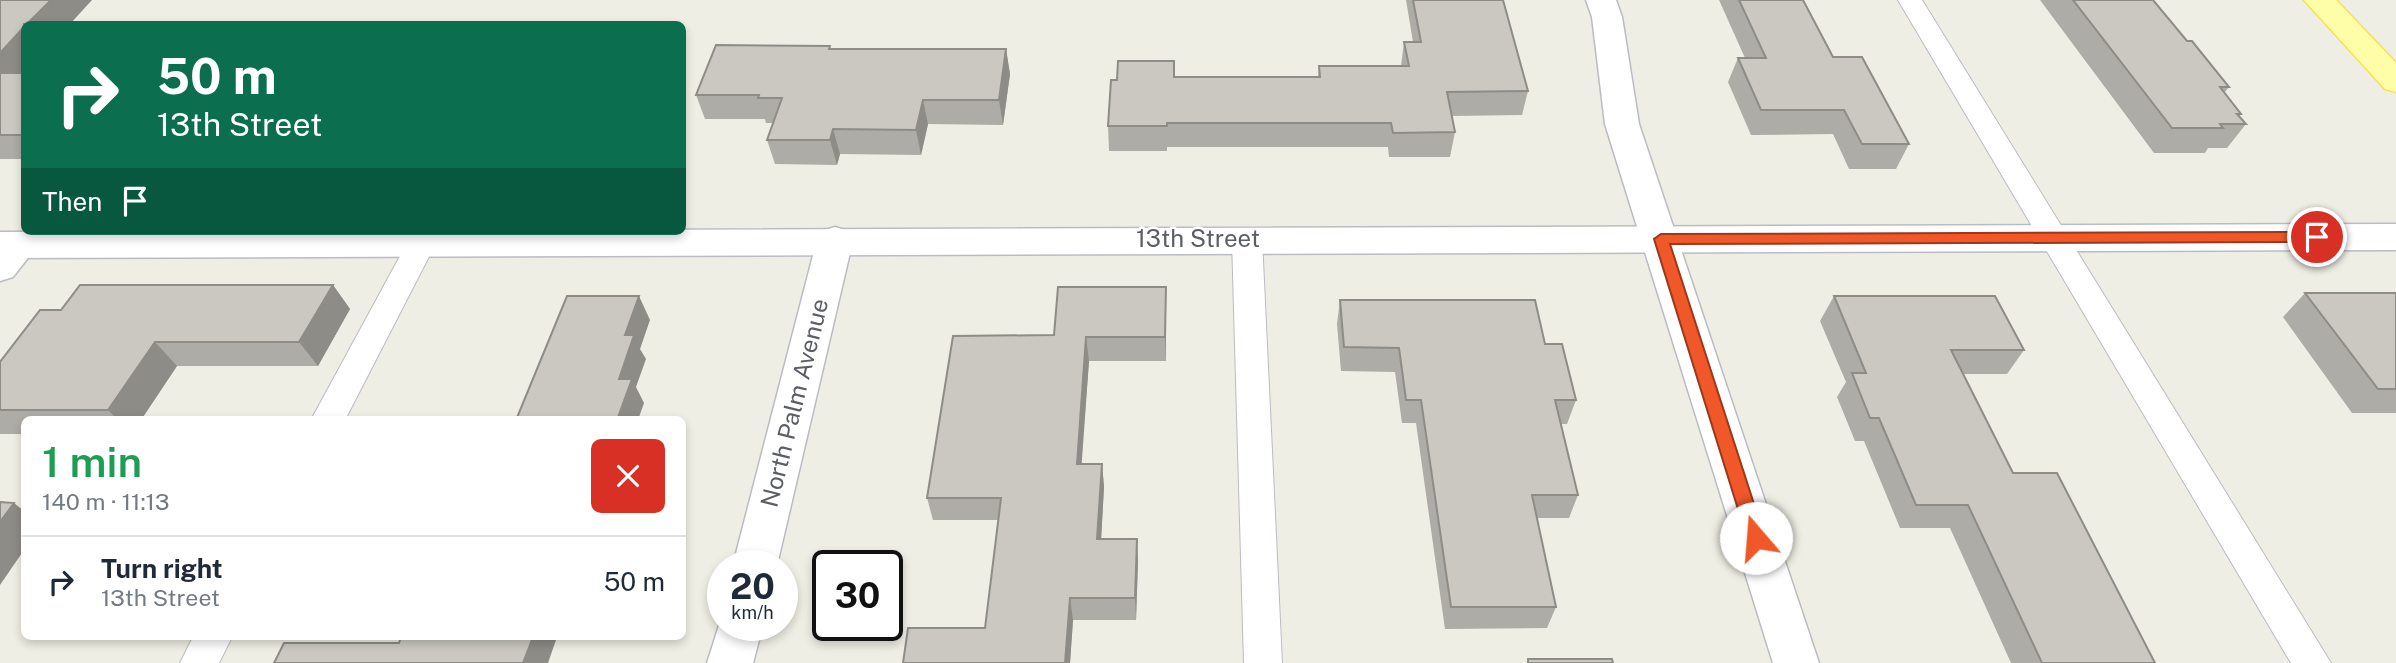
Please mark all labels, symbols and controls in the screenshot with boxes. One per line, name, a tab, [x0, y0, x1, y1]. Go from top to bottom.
text: 50 m	[157, 47, 277, 105]
icon: right	[42, 49, 133, 140]
text: 13th Street	[157, 106, 322, 143]
icon: arrive	[116, 182, 154, 220]
text: Then	[42, 186, 102, 217]
pin	[2287, 207, 2347, 267]
icon: arrive	[2298, 218, 2336, 256]
street label: 13th Street	[1136, 224, 1260, 252]
street label: North Palm Avenue	[755, 296, 834, 510]
text: 1 min	[42, 437, 142, 486]
button: close	[591, 439, 665, 513]
text: 140 m · 11:13	[42, 488, 169, 515]
position arrow	[1719, 501, 1793, 575]
speed limit sign: 30	[812, 550, 903, 641]
text: Turn right	[101, 553, 223, 584]
icon: right	[42, 563, 80, 601]
text: 50 m	[604, 566, 665, 597]
text: 20	[730, 566, 775, 607]
text: 13th Street	[101, 584, 220, 611]
text: km/h	[731, 602, 774, 623]

